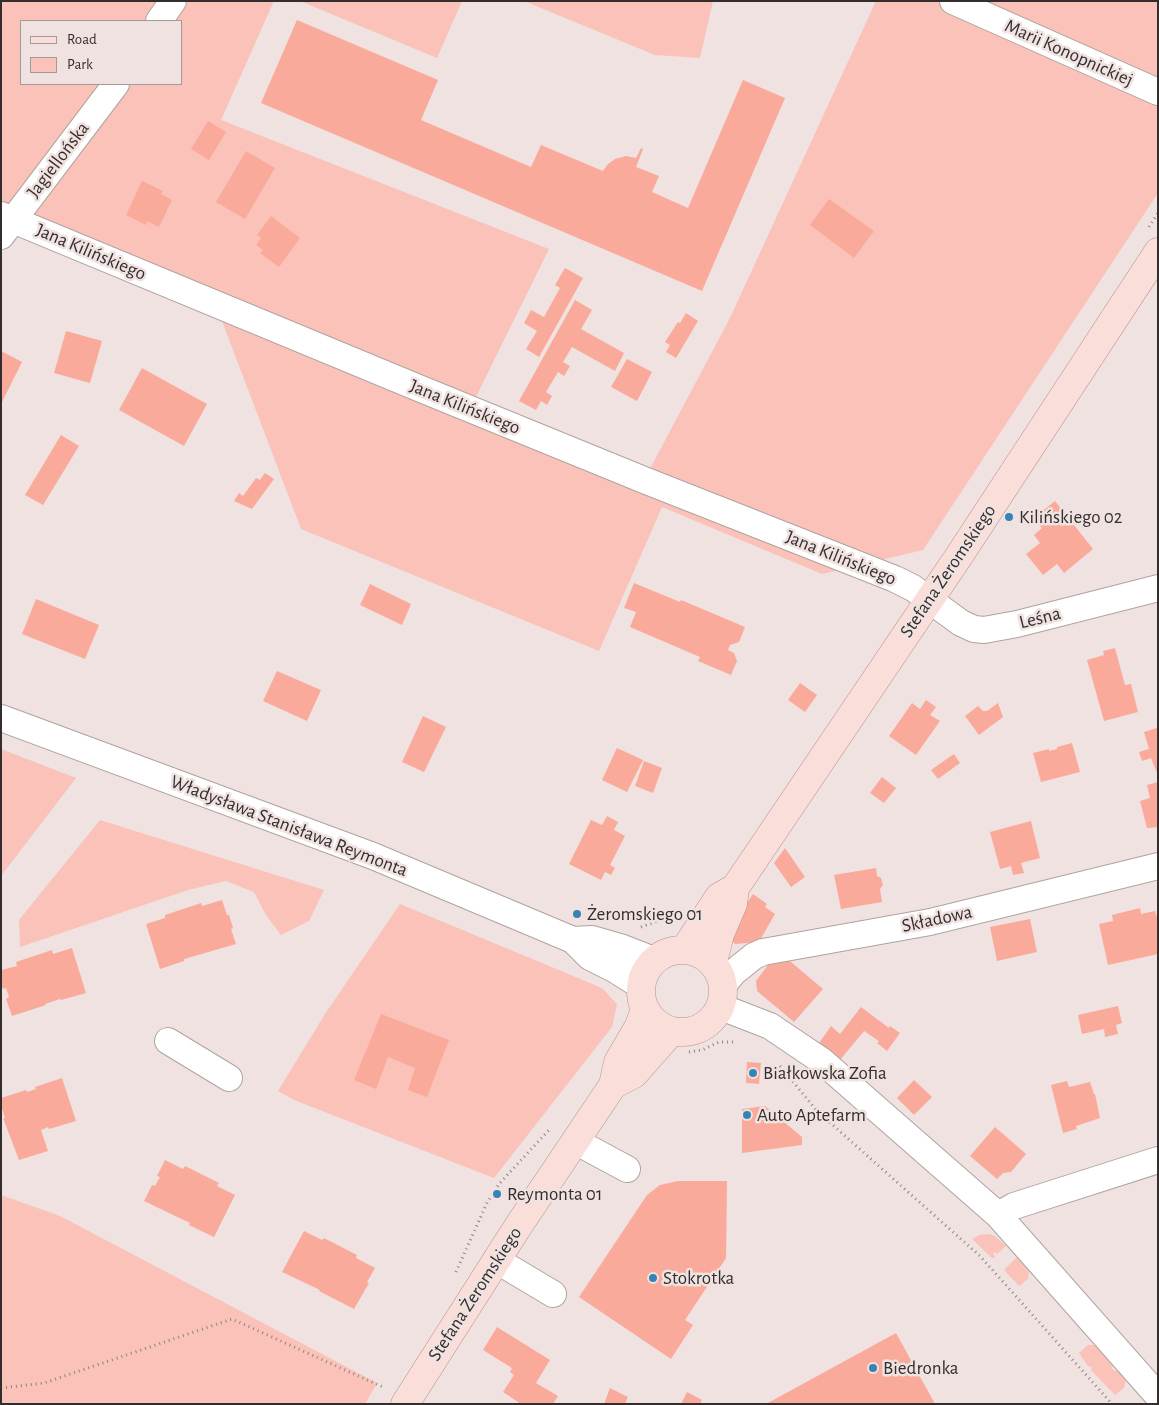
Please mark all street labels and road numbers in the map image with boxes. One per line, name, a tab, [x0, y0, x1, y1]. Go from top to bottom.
street label: Marii Konopnickiej	[1001, 14, 1137, 92]
street label: Jagiellońska	[22, 117, 94, 203]
street label: Jana Kilińskiego	[33, 219, 149, 285]
street label: Jana Kilińskiego	[406, 374, 524, 440]
street label: Stefana Żeromskiego	[895, 500, 1001, 642]
street label: Jana Kilińskiego	[782, 525, 900, 591]
street label: Leśna	[1017, 602, 1063, 634]
street label: Władysława Stanisława Reymonta	[167, 770, 411, 882]
street label: Składowa	[900, 900, 974, 938]
street label: Stefana Żeromskiego	[423, 1223, 527, 1365]

